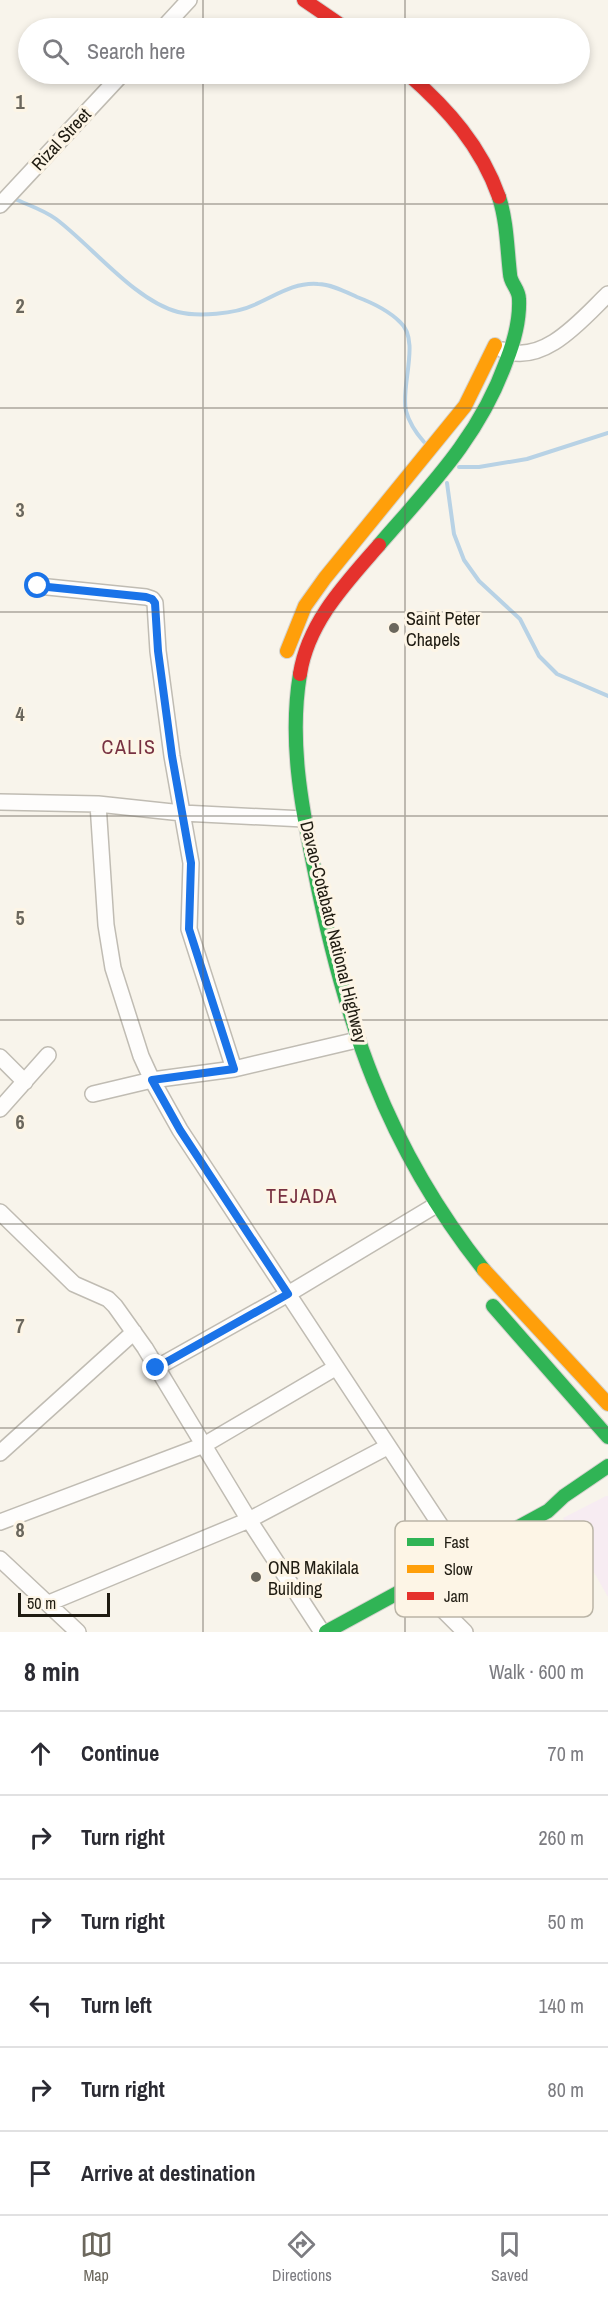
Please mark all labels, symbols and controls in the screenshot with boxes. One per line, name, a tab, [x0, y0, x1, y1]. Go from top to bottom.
search box	[18, 18, 590, 84]
icon: search	[39, 35, 72, 68]
text: Search here	[87, 36, 185, 66]
text: 1	[15, 88, 25, 115]
street label: Rizal Street	[26, 102, 96, 176]
text: 2	[15, 292, 25, 319]
text: 3	[15, 496, 25, 523]
route start	[24, 572, 50, 598]
place label: Saint Peter Chapels	[406, 606, 480, 652]
marker: Saint Peter Chapels	[387, 621, 401, 635]
text: 4	[15, 700, 25, 727]
district label: CALIS	[102, 733, 156, 760]
street label: Davao-Cotabato National Highway	[294, 818, 374, 1046]
text: 5	[15, 904, 25, 931]
text: 6	[15, 1108, 25, 1135]
district label: TEJADA	[266, 1182, 338, 1209]
text: 7	[15, 1312, 25, 1339]
route end	[142, 1354, 168, 1380]
text: 8	[15, 1516, 25, 1543]
legend	[395, 1521, 593, 1617]
text: Fast	[444, 1531, 469, 1553]
place label: ONB Makilala Building	[268, 1555, 359, 1601]
text: Slow	[444, 1558, 473, 1580]
marker: ONB Makilala Building	[249, 1570, 263, 1584]
text: Jam	[444, 1585, 469, 1607]
scale bar	[18, 1590, 110, 1618]
text: 50 m	[27, 1592, 56, 1614]
text: 8 min	[24, 1654, 80, 1689]
text: Walk · 600 m	[489, 1658, 584, 1685]
icon: ahead	[24, 1737, 57, 1770]
text: Continue	[81, 1738, 159, 1768]
text: 70 m	[548, 1740, 584, 1767]
icon: right	[24, 1821, 57, 1854]
text: Turn right	[81, 1822, 165, 1852]
text: 260 m	[538, 1824, 584, 1851]
icon: right	[24, 1905, 57, 1938]
text: Turn right	[81, 1906, 165, 1936]
text: 50 m	[548, 1908, 584, 1935]
icon: left	[24, 1989, 57, 2022]
text: Turn left	[81, 1990, 152, 2020]
text: 140 m	[538, 1992, 584, 2019]
icon: right	[24, 2073, 57, 2106]
text: Turn right	[81, 2074, 165, 2104]
text: 80 m	[548, 2076, 584, 2103]
icon: arrive	[24, 2157, 57, 2190]
text: Arrive at destination	[81, 2158, 255, 2188]
tab: Map	[80, 2228, 113, 2286]
tab: Directions	[272, 2228, 332, 2286]
tab: Saved	[491, 2228, 528, 2286]

